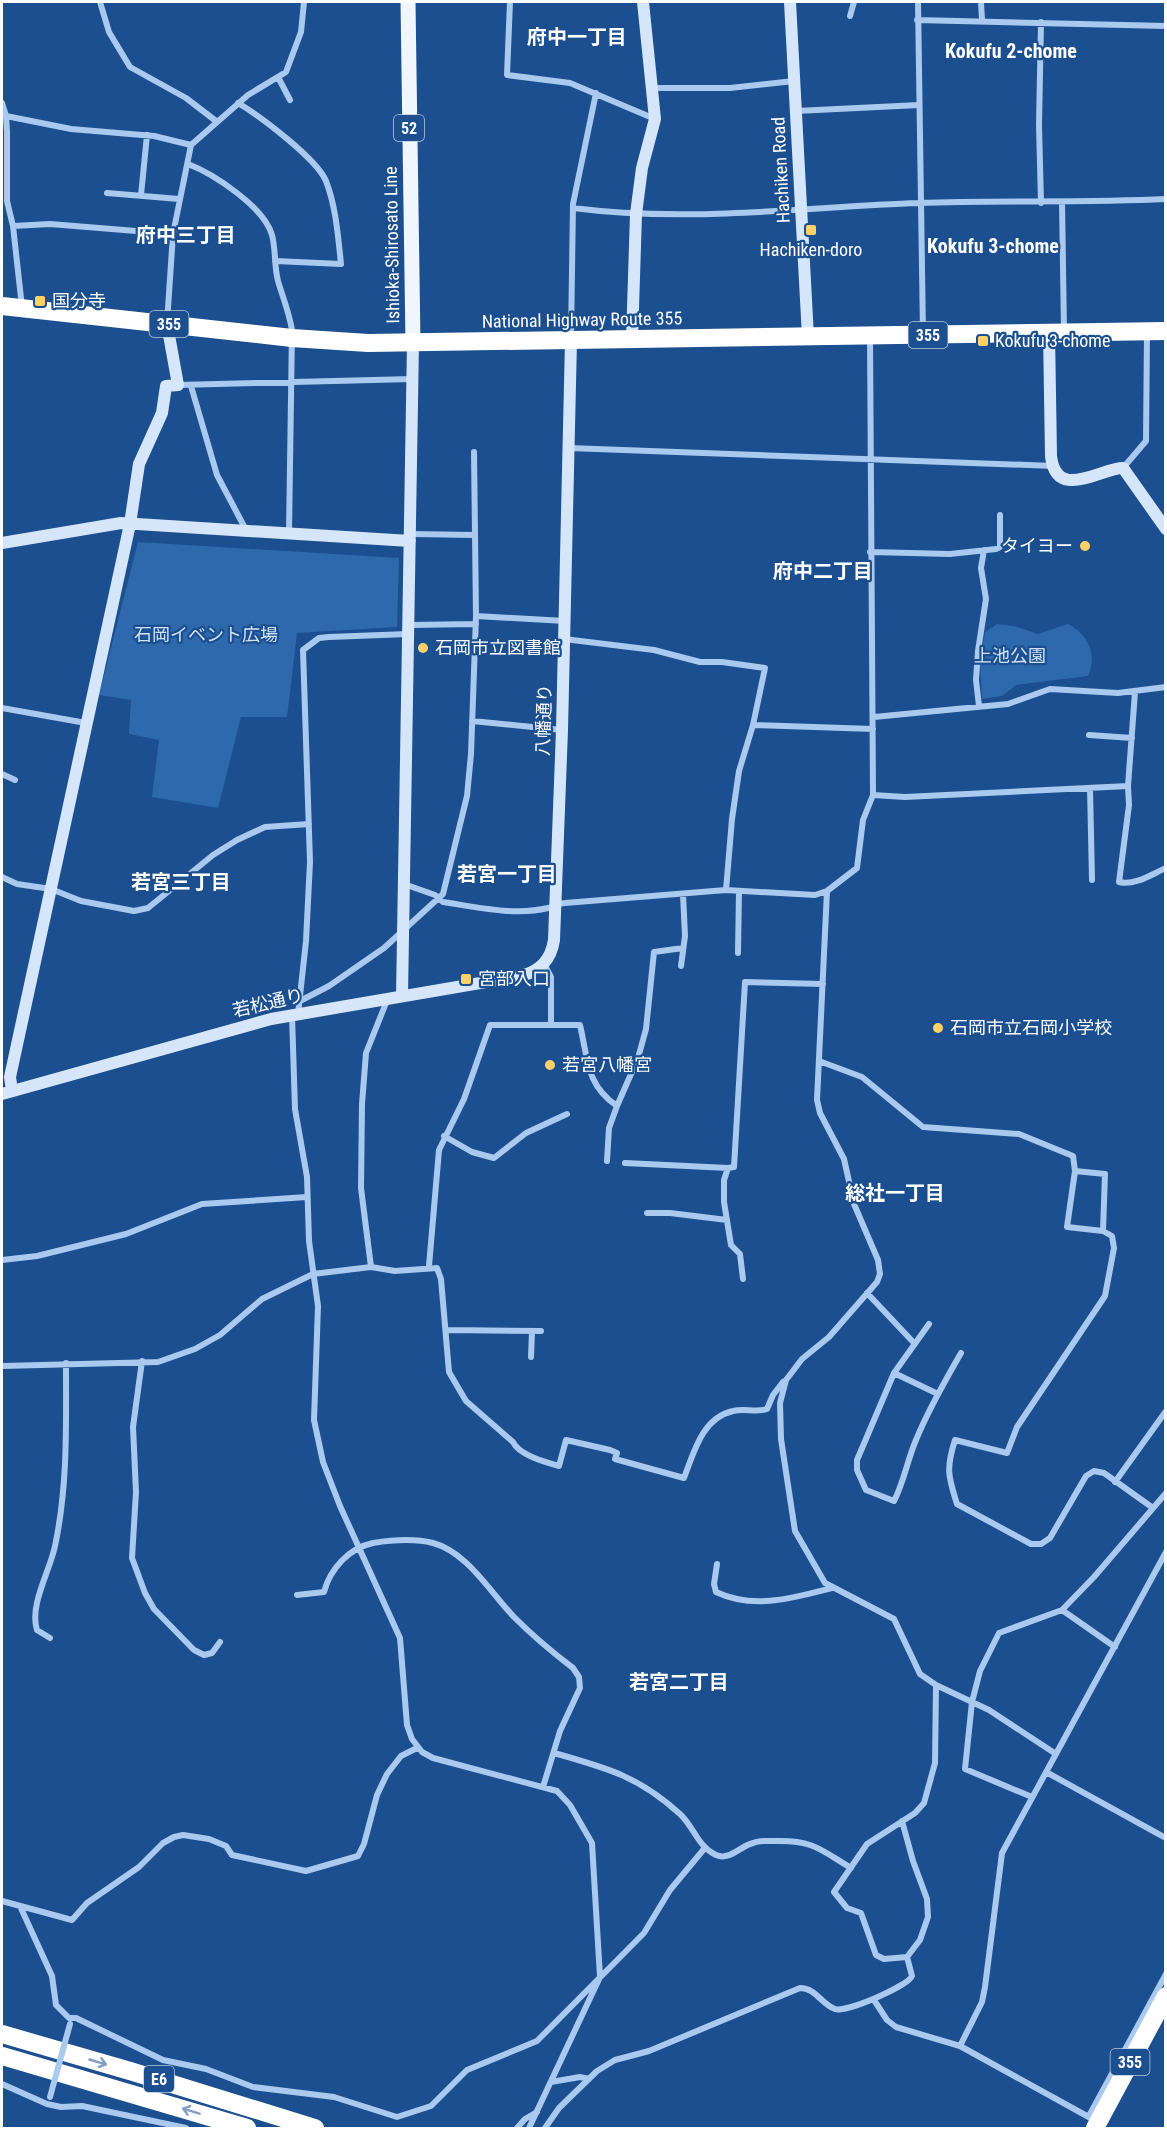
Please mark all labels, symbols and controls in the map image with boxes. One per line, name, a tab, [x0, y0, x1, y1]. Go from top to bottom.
district label: 府中一丁目	[527, 25, 627, 49]
district label: Kokufu 2-chome	[945, 39, 1077, 63]
road number: 52	[394, 115, 424, 141]
street label: Hachiken Road	[767, 116, 794, 224]
street label: Ishioka-Shirosato Line	[380, 166, 403, 324]
district label: 府中三丁目	[136, 223, 236, 247]
marker: Hachiken-doro	[804, 223, 818, 237]
district label: Kokufu 3-chome	[927, 234, 1059, 258]
place label: Hachiken-doro	[760, 239, 862, 260]
place label: 国分寺	[52, 290, 106, 311]
marker: 国分寺	[33, 294, 47, 308]
street label: National Highway Route 355	[482, 307, 682, 332]
road number: 355	[150, 311, 188, 337]
road number: 355	[908, 322, 948, 348]
place label: Kokufu 3-chome	[995, 330, 1110, 351]
marker: Kokufu 3-chome	[976, 334, 990, 348]
place label: タイヨー	[1001, 535, 1073, 556]
marker: タイヨー	[1078, 539, 1092, 553]
district label: 府中二丁目	[773, 559, 873, 583]
park label: 石岡イベント広場	[134, 624, 278, 645]
place label: 石岡市立図書館	[435, 637, 561, 658]
marker: 石岡市立図書館	[416, 641, 430, 655]
park label: 上池公園	[974, 645, 1046, 666]
street label: 八幡通り	[532, 684, 555, 756]
district label: 若宮一丁目	[457, 862, 557, 886]
district label: 若宮三丁目	[131, 870, 231, 894]
place label: 宮部入口	[478, 968, 550, 989]
marker: 宮部入口	[459, 972, 473, 986]
street label: 若松通り	[230, 984, 305, 1021]
place label: 石岡市立石岡小学校	[950, 1017, 1112, 1038]
marker: 石岡市立石岡小学校	[931, 1021, 945, 1035]
place label: 若宮八幡宮	[562, 1054, 652, 1075]
marker: 若宮八幡宮	[543, 1058, 557, 1072]
district label: 総社一丁目	[845, 1181, 945, 1205]
district label: 若宮二丁目	[629, 1670, 729, 1694]
road number: 355	[1110, 2049, 1150, 2075]
one-way arrow	[88, 2056, 107, 2068]
road number: E6	[144, 2066, 174, 2092]
one-way arrow	[182, 2105, 201, 2116]

